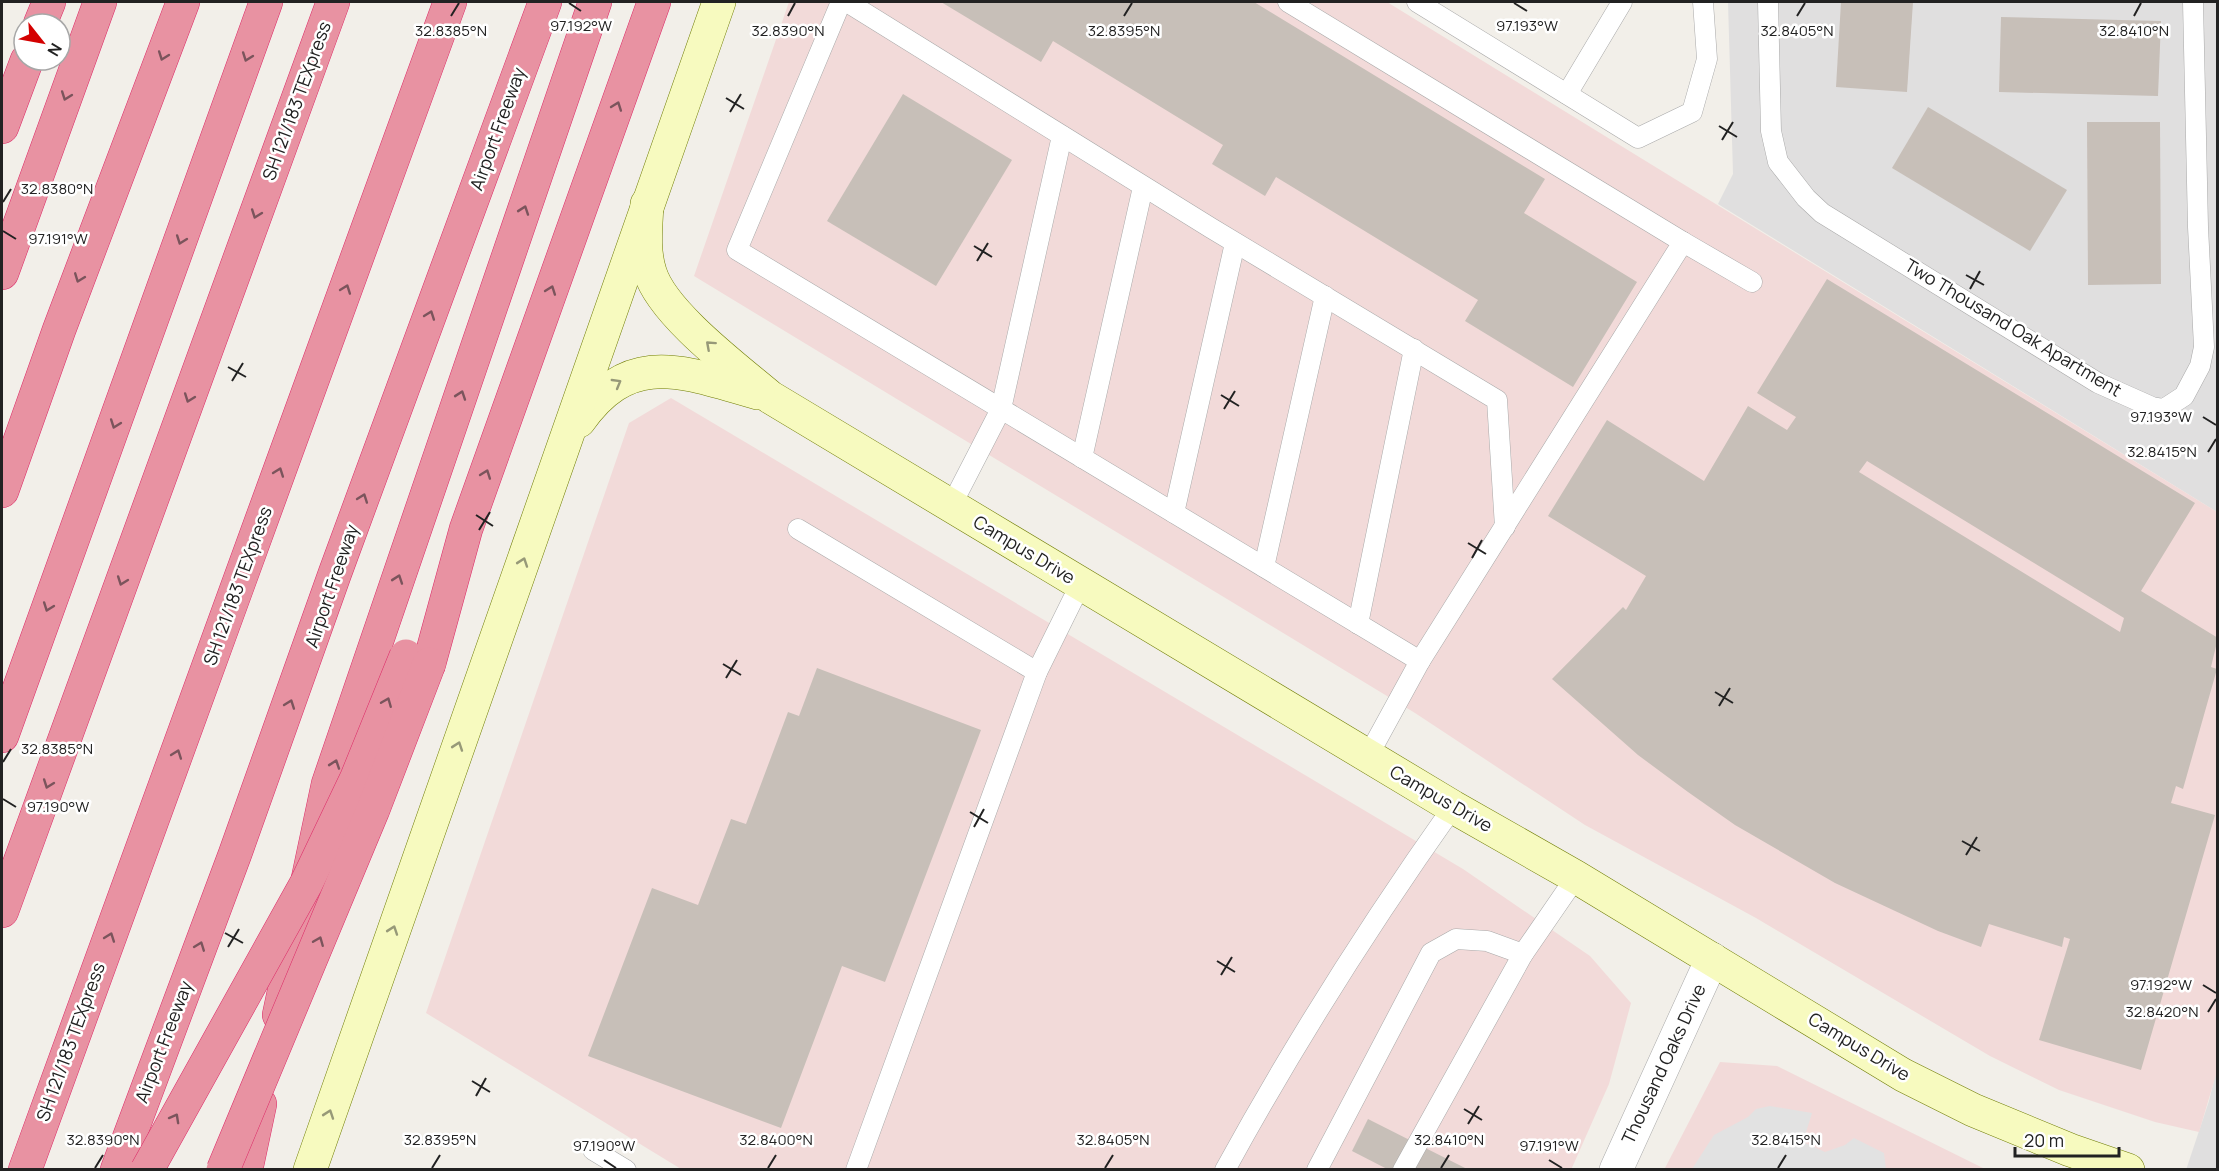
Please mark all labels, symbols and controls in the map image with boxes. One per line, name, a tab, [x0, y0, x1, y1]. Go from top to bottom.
north arrow	[12, 12, 72, 72]
text: 97.192°W	[550, 15, 612, 36]
text: 97.193°W	[1496, 15, 1558, 36]
street label: SH 121/183 TEXpress	[256, 18, 336, 184]
text: 32.8385°N	[415, 20, 487, 41]
text: 32.8390°N	[751, 20, 825, 41]
text: 32.8395°N	[1088, 20, 1160, 41]
text: 32.8405°N	[1760, 20, 1834, 41]
text: 32.8410°N	[2099, 20, 2169, 41]
text: N	[42, 39, 67, 60]
one-way arrow	[158, 51, 171, 61]
one-way arrow	[242, 51, 255, 62]
street label: Airport Freeway	[464, 63, 531, 193]
one-way arrow	[60, 90, 73, 101]
one-way arrow	[609, 101, 622, 112]
text: 32.8380°N	[21, 178, 93, 199]
one-way arrow	[517, 205, 529, 216]
one-way arrow	[250, 209, 263, 219]
text: 97.191°W	[28, 228, 88, 249]
one-way arrow	[175, 234, 188, 245]
street label: Two Thousand Oak Apartment	[1901, 253, 2126, 402]
one-way arrow	[73, 272, 86, 283]
one-way arrow	[339, 284, 352, 295]
one-way arrow	[544, 285, 557, 296]
one-way arrow	[422, 310, 435, 321]
one-way arrow	[706, 341, 717, 352]
one-way arrow	[611, 379, 621, 390]
one-way arrow	[454, 390, 466, 401]
one-way arrow	[184, 391, 196, 402]
text: 97.193°W	[2130, 406, 2192, 427]
one-way arrow	[109, 418, 122, 429]
text: 32.8415°N	[2127, 441, 2197, 462]
one-way arrow	[272, 467, 285, 478]
one-way arrow	[478, 469, 491, 480]
one-way arrow	[355, 493, 368, 504]
street label: SH 121/183 TEXpress	[197, 503, 277, 669]
street label: Campus Drive	[969, 509, 1080, 589]
street label: Airport Freeway	[299, 520, 364, 651]
one-way arrow	[515, 557, 528, 568]
one-way arrow	[391, 574, 403, 585]
one-way arrow	[117, 575, 129, 586]
one-way arrow	[43, 601, 56, 612]
one-way arrow	[380, 697, 392, 708]
one-way arrow	[283, 699, 295, 710]
text: 32.8385°N	[21, 738, 93, 759]
one-way arrow	[451, 741, 463, 752]
one-way arrow	[169, 749, 182, 760]
one-way arrow	[328, 759, 340, 770]
street label: Campus Drive	[1386, 759, 1497, 837]
one-way arrow	[43, 778, 55, 789]
text: 97.190°W	[27, 796, 89, 817]
one-way arrow	[386, 925, 399, 936]
one-way arrow	[102, 932, 115, 943]
one-way arrow	[312, 937, 324, 948]
one-way arrow	[193, 941, 206, 952]
street label: SH 121/183 TEXpress	[30, 959, 110, 1125]
text: 97.192°W	[2130, 974, 2192, 995]
street label: Airport Freeway	[129, 977, 198, 1106]
street label: Thousand Oaks Drive	[1615, 980, 1711, 1148]
text: 32.8420°N	[2126, 1001, 2198, 1022]
street label: Campus Drive	[1804, 1006, 1915, 1086]
one-way arrow	[322, 1109, 334, 1120]
one-way arrow	[168, 1114, 179, 1124]
scale bar	[2015, 1120, 2118, 1158]
text: 20 m	[2024, 1128, 2064, 1152]
text: 32.8390°N	[66, 1129, 140, 1150]
text: 32.8395°N	[404, 1129, 476, 1150]
text: 32.8400°N	[739, 1129, 813, 1150]
text: 32.8405°N	[1076, 1129, 1150, 1150]
text: 32.8410°N	[1414, 1129, 1484, 1150]
text: 32.8415°N	[1751, 1129, 1821, 1150]
text: 97.190°W	[573, 1135, 635, 1156]
text: 97.191°W	[1519, 1135, 1579, 1156]

